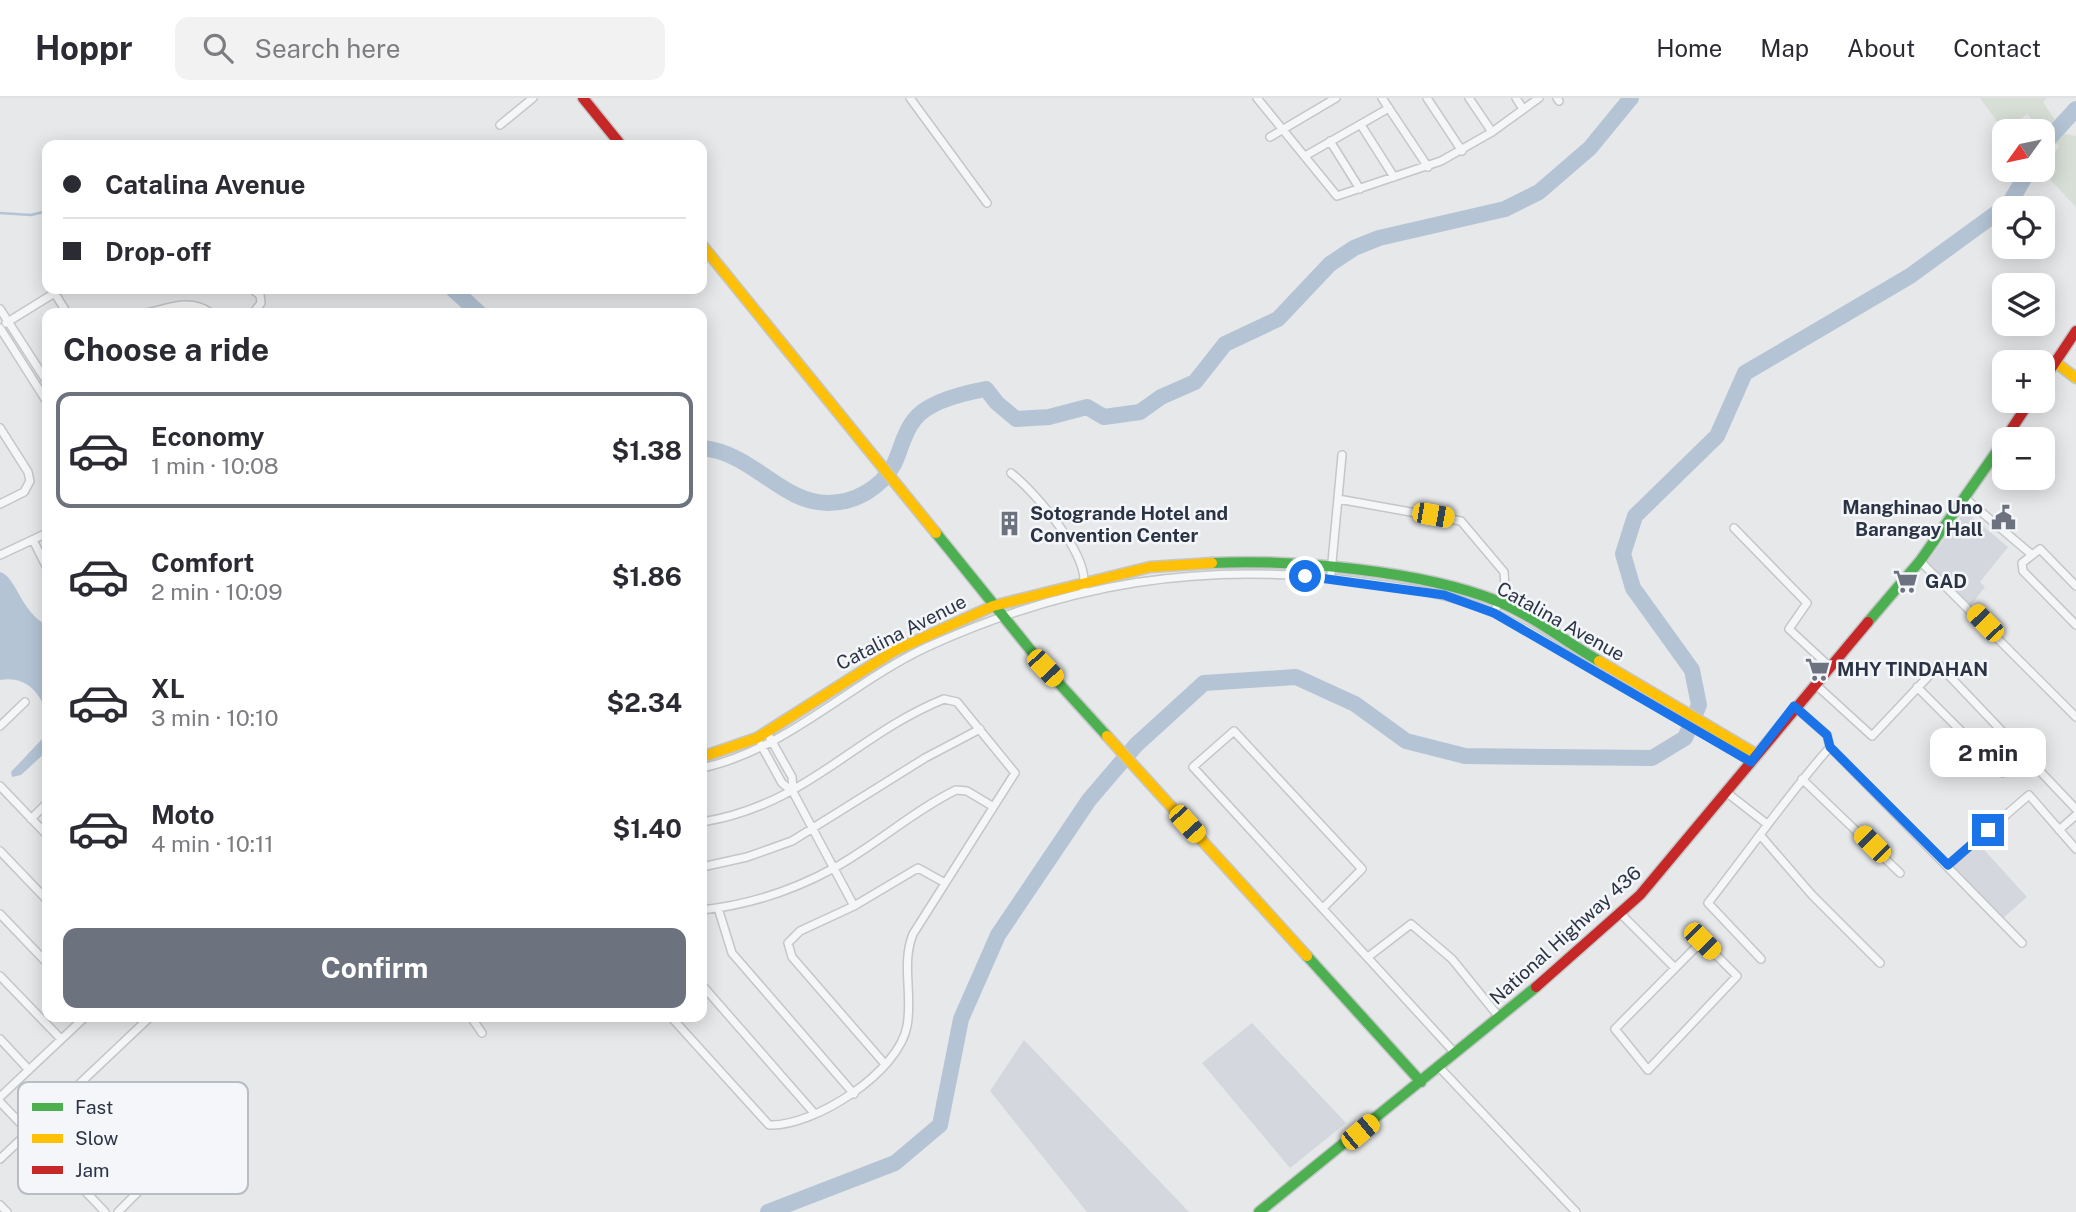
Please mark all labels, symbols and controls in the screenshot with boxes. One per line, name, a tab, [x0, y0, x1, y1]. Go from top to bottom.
search box	[175, 17, 665, 80]
text: Hoppr	[35, 29, 133, 67]
icon: search	[199, 29, 237, 67]
text: Search here	[255, 33, 401, 64]
text: Home	[1656, 34, 1722, 62]
text: Map	[1760, 34, 1809, 62]
text: About	[1847, 34, 1915, 62]
text: Contact	[1953, 34, 2041, 62]
north arrow	[1992, 119, 2054, 182]
map controls	[1992, 119, 2055, 490]
text: Catalina Avenue	[105, 169, 306, 200]
button: locate	[1992, 196, 2055, 259]
text: Drop-off	[105, 236, 211, 267]
button: layers	[1992, 273, 2055, 336]
text: Choose a ride	[63, 331, 269, 368]
button: +	[1992, 350, 2055, 413]
icon: car	[67, 419, 130, 482]
text: Economy	[151, 421, 264, 452]
button: −	[1992, 427, 2055, 490]
text: $1.38	[612, 435, 682, 466]
text: 1 min · 10:08	[151, 452, 279, 479]
place label: Manghinao Uno Barangay Hall	[1842, 496, 1983, 540]
car	[1411, 501, 1456, 529]
place label: Sotogrande Hotel and Convention Center	[1030, 502, 1228, 546]
public building icon: Manghinao Uno Barangay Hall	[1989, 504, 2017, 532]
building icon: Sotogrande Hotel and Convention Center	[996, 510, 1024, 538]
icon: car	[67, 545, 130, 608]
text: Comfort	[151, 547, 254, 578]
route start	[1289, 560, 1321, 592]
text: $1.86	[612, 561, 682, 592]
supermarket icon: GAD	[1891, 567, 1919, 595]
place label: GAD	[1925, 570, 1967, 592]
street label: Catalina Avenue	[1493, 577, 1629, 665]
text: 2 min · 10:09	[151, 578, 283, 605]
street label: Catalina Avenue	[832, 590, 970, 674]
car	[1963, 601, 2008, 645]
car	[1023, 645, 1068, 691]
supermarket icon: MHY TINDAHAN	[1803, 655, 1831, 683]
place label: MHY TINDAHAN	[1837, 658, 1988, 680]
icon: car	[67, 671, 130, 734]
text: XL	[151, 673, 185, 704]
text: $2.34	[607, 687, 682, 718]
text: 3 min · 10:10	[151, 704, 278, 731]
callout: 2 min	[1930, 728, 2046, 778]
text: 2 min	[1958, 739, 2018, 766]
icon: car	[67, 797, 130, 860]
text: Moto	[151, 799, 214, 830]
car	[1166, 801, 1209, 847]
text: $1.40	[612, 813, 682, 844]
route end	[1972, 814, 2004, 846]
car	[1850, 822, 1895, 866]
text: 4 min · 10:11	[151, 830, 274, 857]
street label: National Highway 436	[1485, 861, 1645, 1009]
car	[1680, 919, 1725, 963]
button: Confirm	[63, 928, 686, 1008]
legend	[18, 1082, 248, 1194]
text: Fast	[75, 1096, 113, 1118]
car	[1338, 1110, 1383, 1154]
text: Slow	[75, 1127, 119, 1149]
text: Jam	[75, 1159, 109, 1181]

